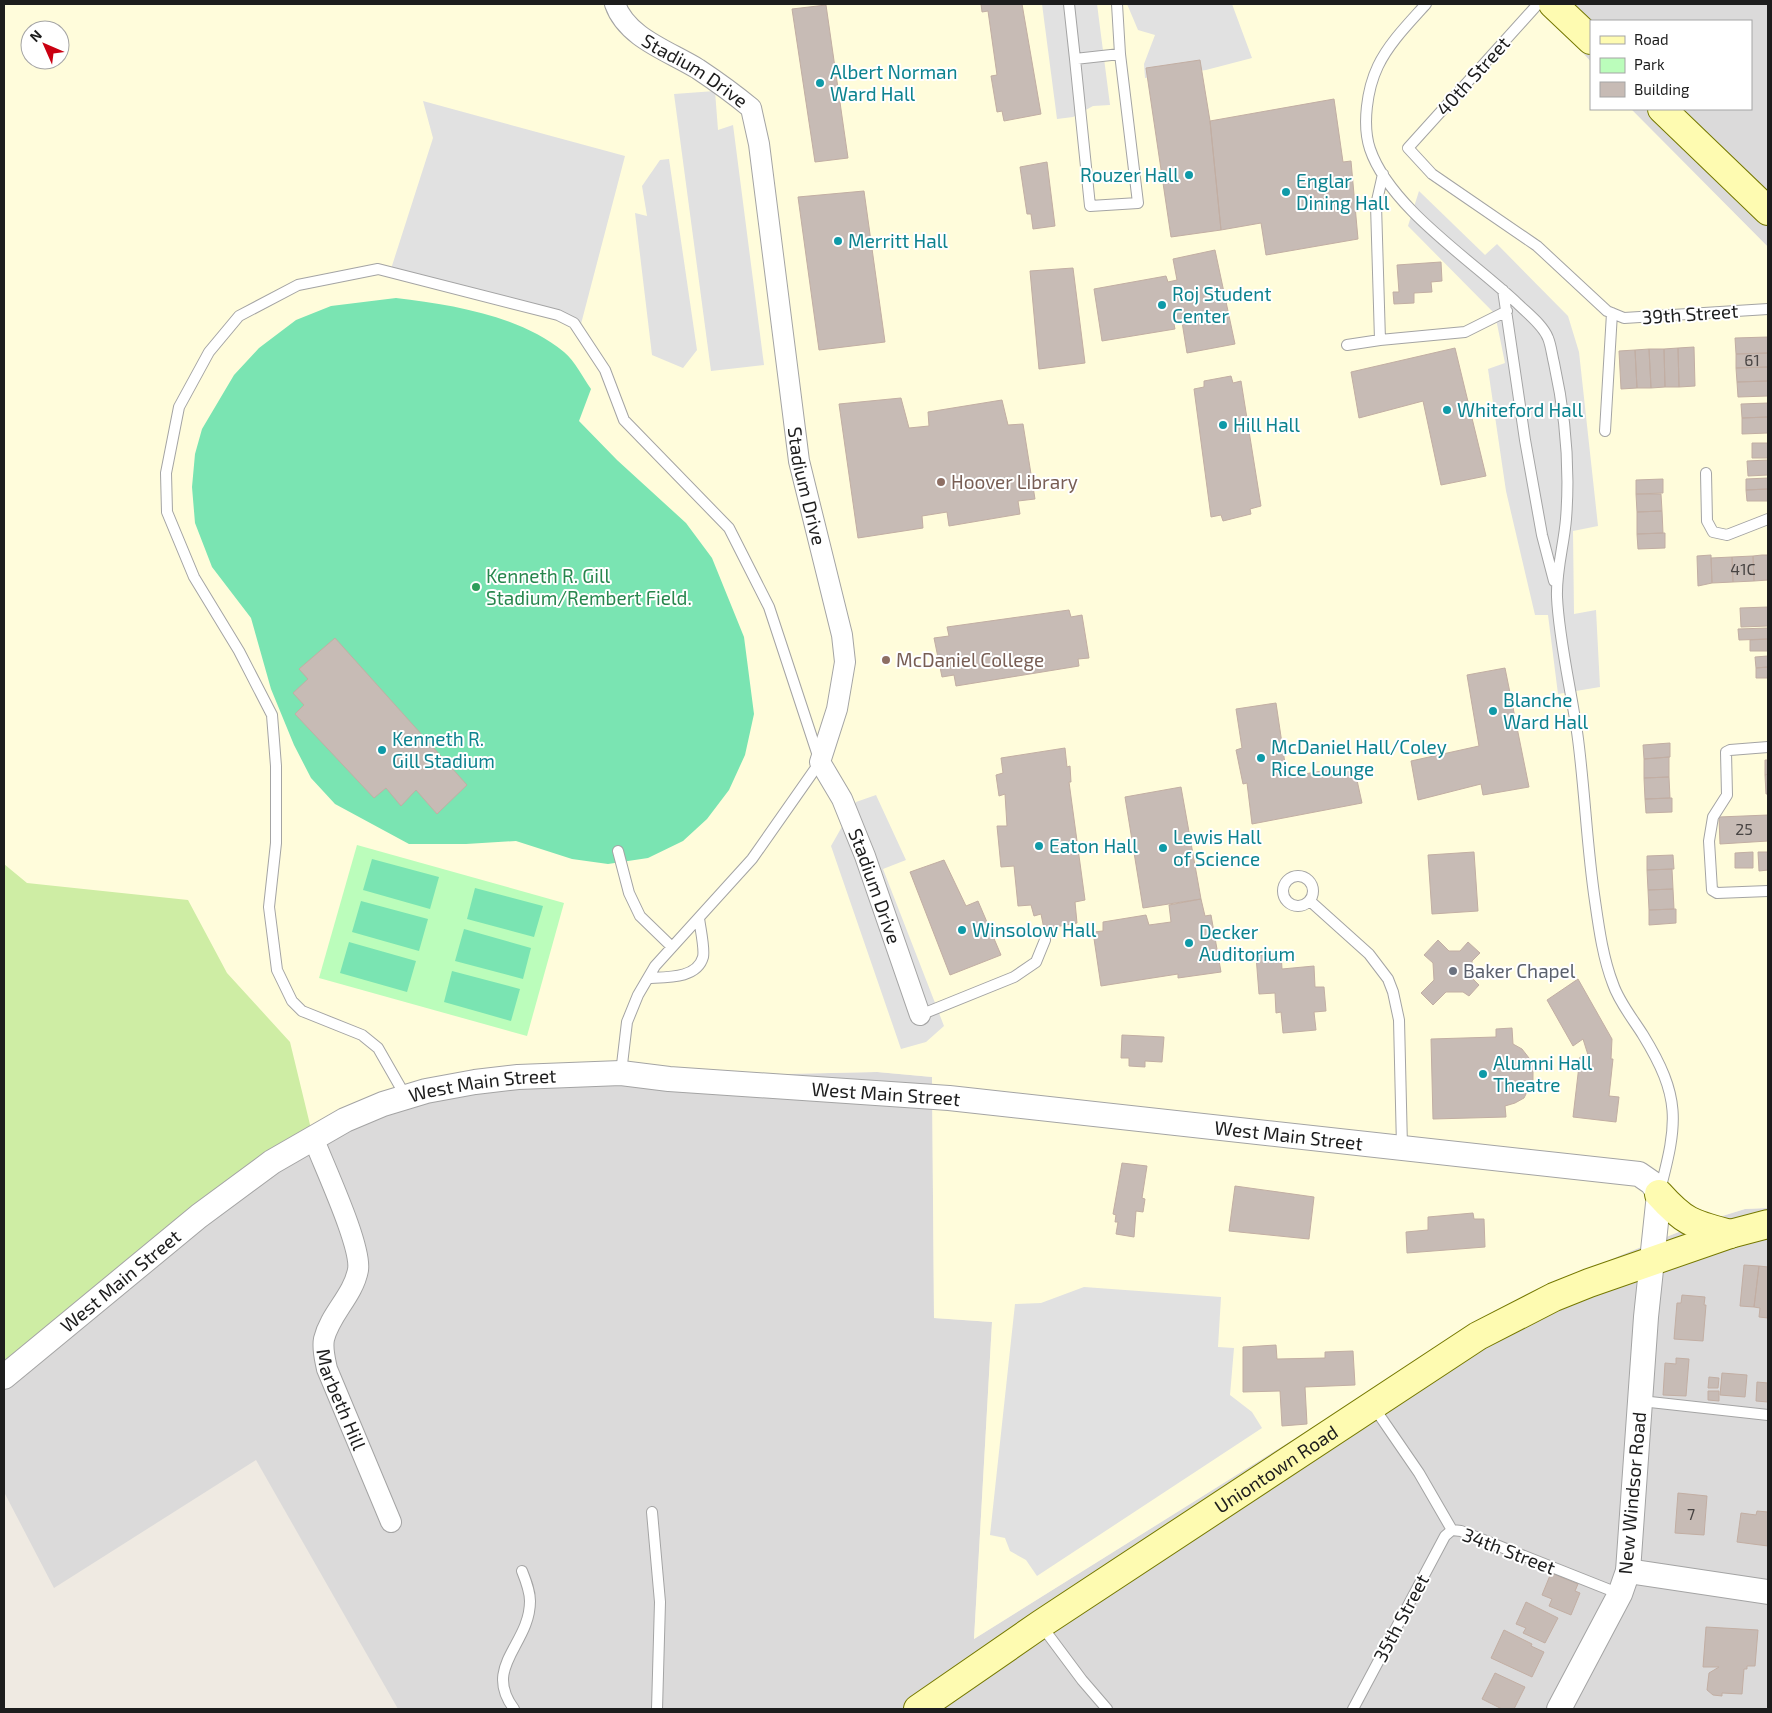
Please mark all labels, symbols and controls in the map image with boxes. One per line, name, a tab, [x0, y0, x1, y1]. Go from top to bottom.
north arrow	[20, 20, 70, 70]
legend	[1590, 20, 1752, 110]
text: N	[26, 26, 45, 45]
street label: Stadium Drive	[638, 28, 753, 112]
text: Road	[1634, 30, 1669, 48]
street label: 40th Street	[1431, 31, 1514, 120]
text: Park	[1634, 55, 1665, 73]
place label: Albert Norman Ward Hall	[830, 60, 958, 105]
marker: Albert Norman Ward Hall	[814, 77, 826, 89]
text: Building	[1634, 80, 1690, 98]
place label: Rouzer Hall	[1080, 163, 1179, 186]
marker: Rouzer Hall	[1183, 169, 1195, 181]
place label: Englar Dining Hall	[1296, 169, 1390, 214]
marker: Englar Dining Hall	[1280, 186, 1292, 198]
place label: Merritt Hall	[848, 229, 948, 252]
marker: Merritt Hall	[832, 235, 844, 247]
place label: Roj Student Center	[1172, 282, 1271, 327]
marker: Roj Student Center	[1156, 299, 1168, 311]
street label: 39th Street	[1641, 299, 1739, 328]
house number: 61	[1744, 350, 1760, 369]
place label: Whiteford Hall	[1457, 398, 1583, 421]
marker: Whiteford Hall	[1441, 404, 1453, 416]
place label: Hill Hall	[1233, 413, 1300, 436]
marker: Hill Hall	[1217, 419, 1229, 431]
street label: Stadium Drive	[784, 425, 831, 547]
place label: Hoover Library	[951, 470, 1078, 493]
marker: Hoover Library	[935, 476, 947, 488]
house number: 41C	[1730, 559, 1756, 578]
place label: Kenneth R. Gill Stadium/Rembert Field.	[486, 564, 692, 609]
marker: Kenneth R. Gill Stadium/Rembert Field.	[470, 581, 482, 593]
place label: McDaniel College	[896, 648, 1044, 671]
marker: McDaniel College	[880, 654, 892, 666]
place label: Blanche Ward Hall	[1503, 688, 1589, 733]
marker: Blanche Ward Hall	[1487, 705, 1499, 717]
place label: Kenneth R. Gill Stadium	[392, 727, 495, 772]
place label: McDaniel Hall/Coley Rice Lounge	[1271, 735, 1447, 780]
marker: Kenneth R. Gill Stadium	[376, 744, 388, 756]
marker: McDaniel Hall/Coley Rice Lounge	[1255, 752, 1267, 764]
house number: 25	[1735, 819, 1753, 838]
street label: Stadium Drive	[844, 825, 906, 947]
place label: Lewis Hall of Science	[1173, 825, 1262, 870]
place label: Eaton Hall	[1049, 834, 1138, 857]
marker: Eaton Hall	[1033, 840, 1045, 852]
marker: Lewis Hall of Science	[1157, 842, 1169, 854]
place label: Winsolow Hall	[972, 918, 1097, 941]
place label: Decker Auditorium	[1199, 920, 1295, 965]
marker: Winsolow Hall	[956, 924, 968, 936]
marker: Decker Auditorium	[1183, 937, 1195, 949]
place label: Baker Chapel	[1463, 959, 1576, 982]
marker: Baker Chapel	[1447, 965, 1459, 977]
place label: Alumni Hall Theatre	[1493, 1051, 1593, 1096]
street label: West Main Street	[406, 1064, 557, 1107]
marker: Alumni Hall Theatre	[1477, 1068, 1489, 1080]
street label: West Main Street	[811, 1077, 961, 1110]
street label: West Main Street	[1213, 1115, 1364, 1155]
street label: West Main Street	[55, 1224, 185, 1337]
street label: Marbeth Hill	[312, 1347, 372, 1453]
street label: New Windsor Road	[1613, 1411, 1650, 1575]
street label: Uniontown Road	[1210, 1420, 1342, 1518]
house number: 7	[1687, 1504, 1695, 1523]
street label: 34th Street	[1460, 1522, 1559, 1579]
street label: 35th Street	[1368, 1570, 1433, 1666]

